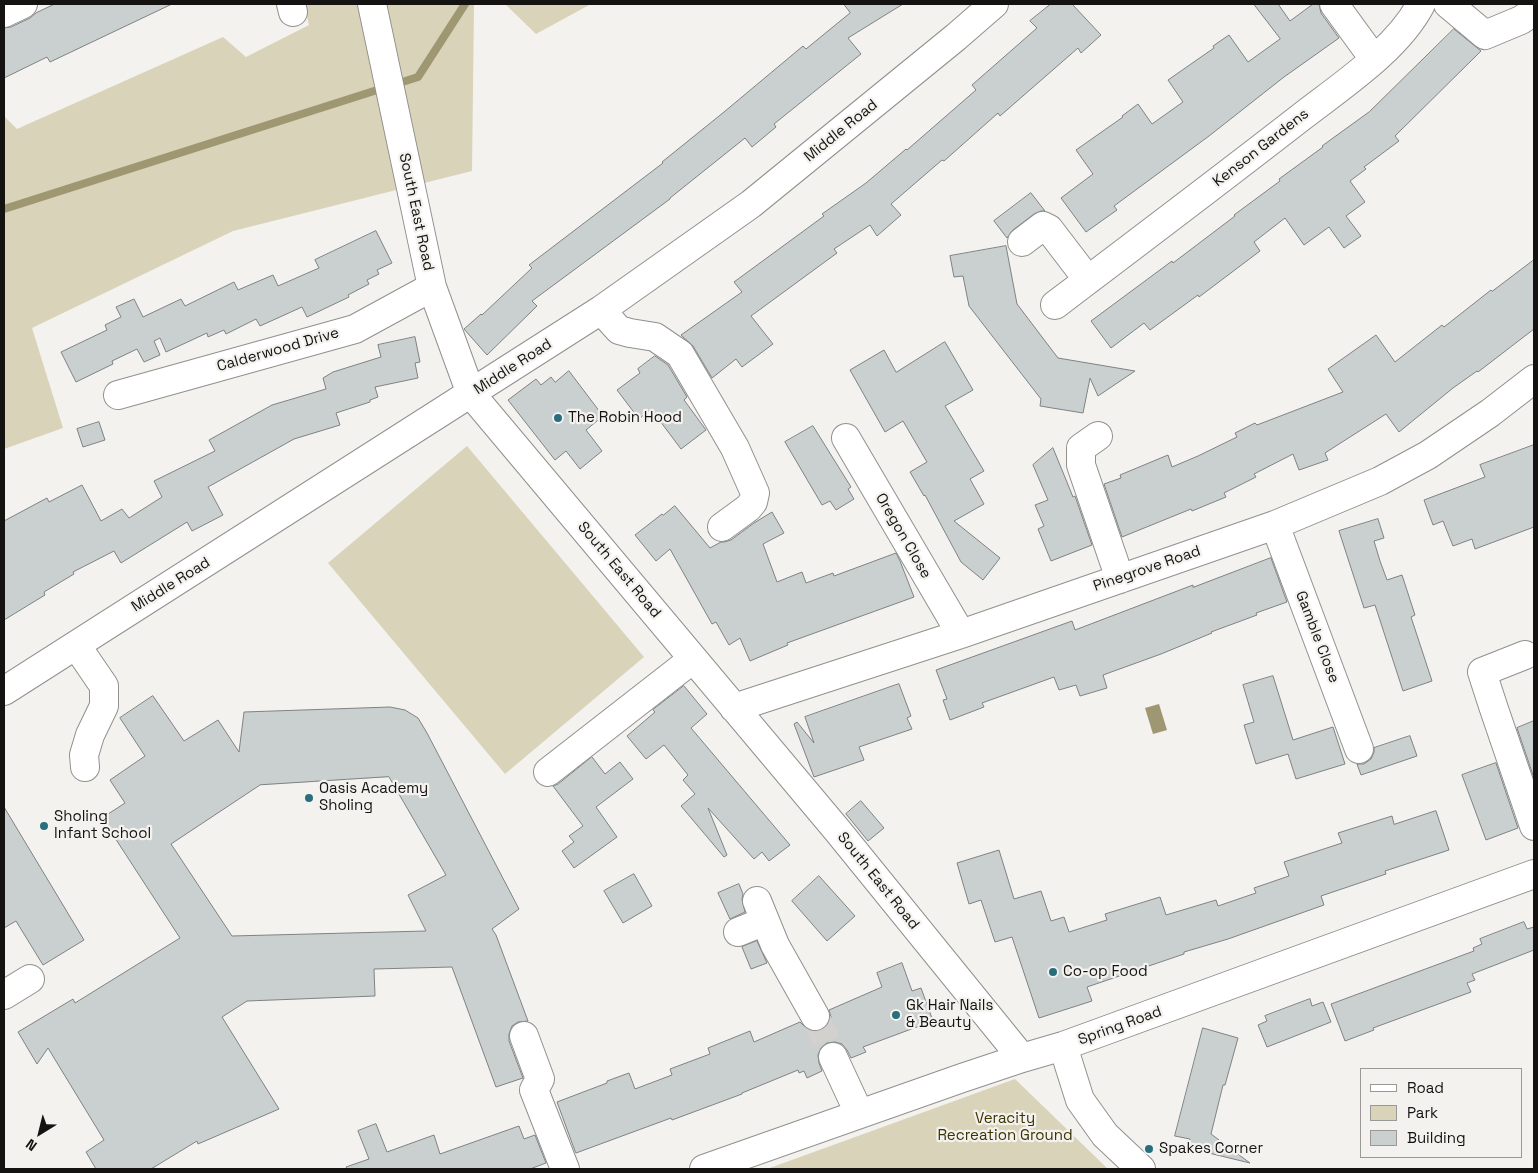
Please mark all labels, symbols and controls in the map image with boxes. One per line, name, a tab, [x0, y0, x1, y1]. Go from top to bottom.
street label: Middle Road	[801, 96, 881, 166]
street label: Kenson Gardens	[1209, 105, 1313, 191]
street label: South East Road	[395, 151, 437, 273]
street label: Calderwood Drive	[215, 324, 341, 376]
street label: Middle Road	[471, 335, 555, 399]
place label: The Robin Hood	[568, 409, 682, 427]
marker: The Robin Hood	[552, 412, 564, 424]
street label: Oregon Close	[871, 490, 935, 582]
street label: South East Road	[574, 518, 664, 622]
street label: Pinegrove Road	[1091, 542, 1203, 596]
street label: Middle Road	[128, 554, 214, 616]
street label: Gamble Close	[1291, 589, 1343, 685]
place label: Oasis Academy Sholing	[319, 780, 428, 815]
marker: Oasis Academy Sholing	[303, 792, 315, 804]
place label: Sholing Infant School	[54, 808, 151, 843]
marker: Sholing Infant School	[38, 820, 50, 832]
street label: South East Road	[833, 829, 923, 933]
place label: Co-op Food	[1063, 963, 1148, 981]
marker: Co-op Food	[1047, 966, 1059, 978]
place label: Gk Hair Nails & Beauty	[906, 997, 993, 1032]
street label: Spring Road	[1076, 1003, 1164, 1049]
marker: Gk Hair Nails & Beauty	[890, 1009, 902, 1021]
legend	[1360, 1068, 1523, 1158]
text: Road	[1407, 1078, 1444, 1097]
text: Park	[1407, 1103, 1438, 1122]
north arrow	[15, 1108, 65, 1158]
park label: Veracity Recreation Ground	[937, 1110, 1073, 1145]
text: Building	[1407, 1128, 1466, 1147]
text: N	[22, 1135, 40, 1155]
place label: Spakes Corner	[1159, 1140, 1263, 1158]
marker: Spakes Corner	[1143, 1143, 1155, 1155]

